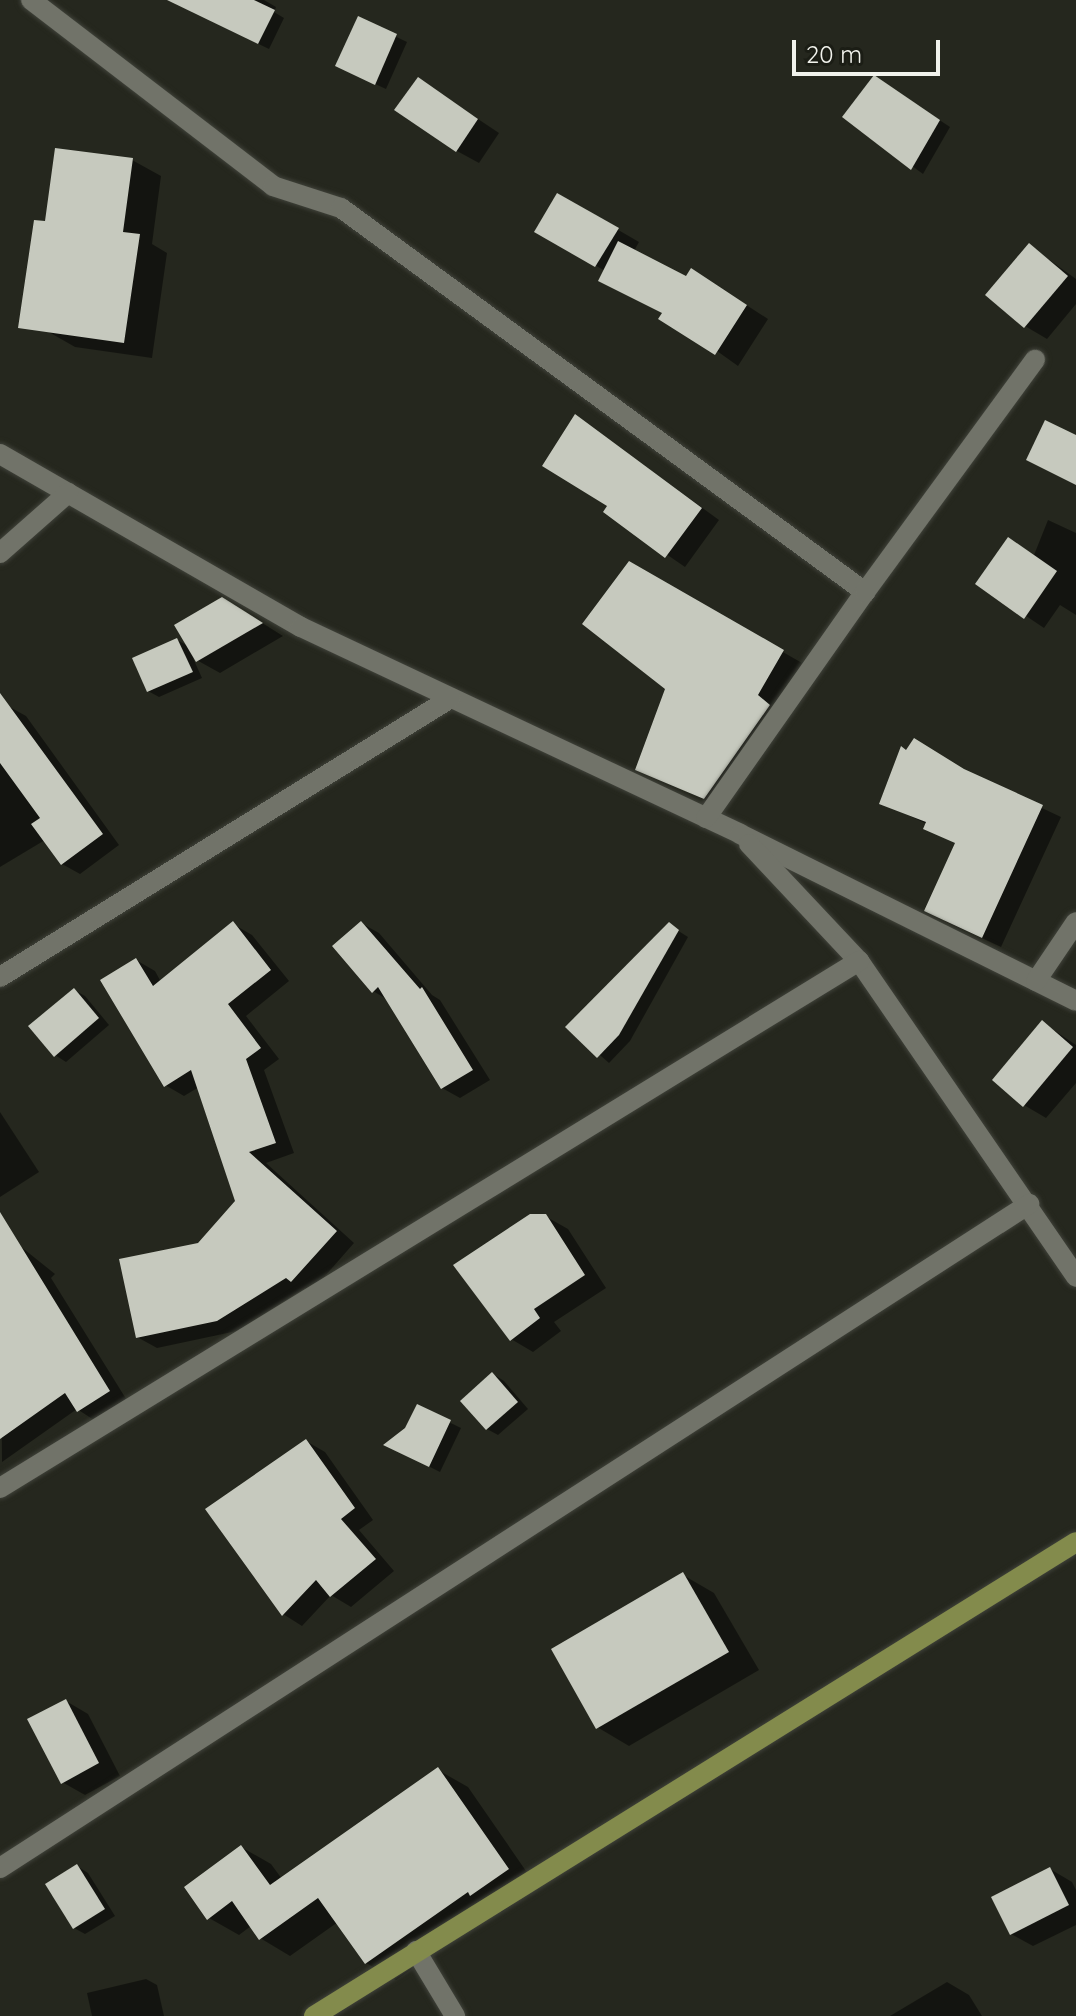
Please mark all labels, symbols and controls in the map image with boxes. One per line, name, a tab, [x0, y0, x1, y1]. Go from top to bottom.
scale bar	[796, 24, 944, 74]
text: 20 m	[806, 39, 862, 69]

